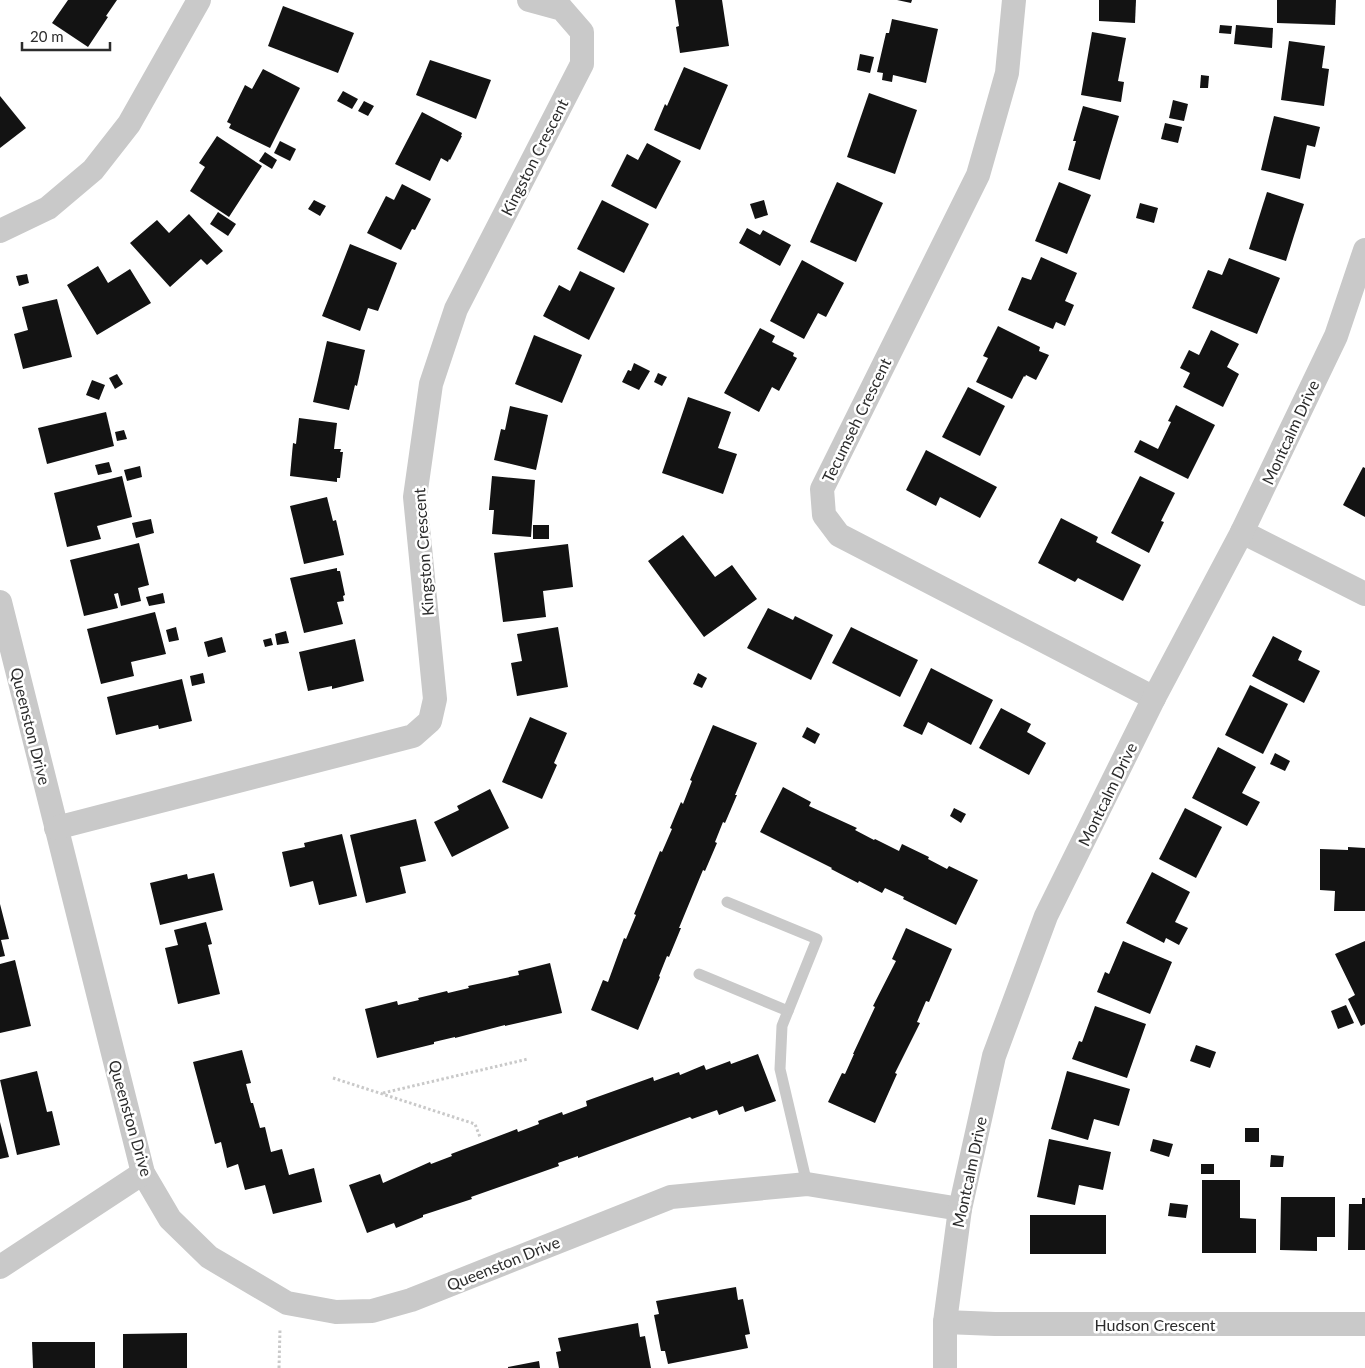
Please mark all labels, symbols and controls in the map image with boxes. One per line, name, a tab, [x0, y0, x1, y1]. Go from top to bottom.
scale bar	[22, 20, 110, 52]
text: 20 m	[30, 27, 64, 45]
street label: Kingston Crescent	[496, 95, 572, 219]
street label: Tecumseh Crescent	[818, 354, 894, 485]
street label: Montcalm Drive	[1258, 377, 1322, 487]
street label: Kingston Crescent	[409, 487, 437, 617]
street label: Queenston Drive	[7, 665, 55, 787]
street label: Montcalm Drive	[1074, 739, 1140, 849]
street label: Queenston Drive	[105, 1058, 157, 1178]
street label: Montcalm Drive	[948, 1115, 990, 1229]
street label: Queenston Drive	[444, 1232, 562, 1294]
street label: Hudson Crescent	[1095, 1315, 1216, 1334]

